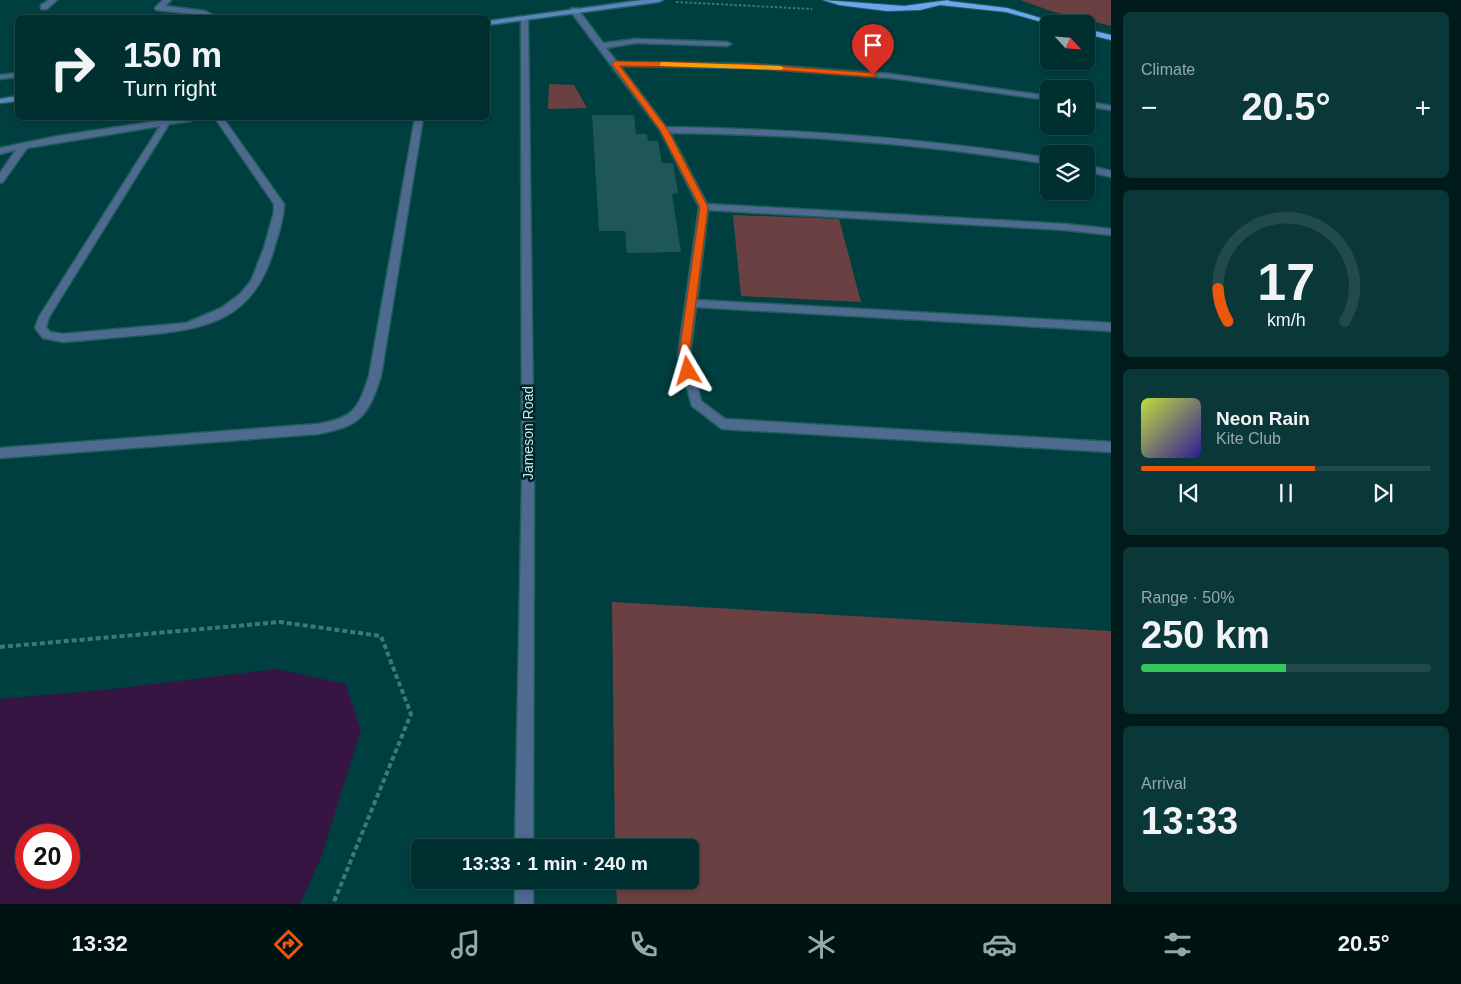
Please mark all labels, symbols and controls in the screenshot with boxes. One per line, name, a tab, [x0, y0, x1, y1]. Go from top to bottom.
north arrow	[1040, 15, 1095, 70]
map controls	[1040, 15, 1095, 200]
pin	[852, 24, 894, 75]
icon: arrive	[859, 31, 887, 59]
icon: right	[40, 35, 105, 100]
text: 150 m	[123, 35, 222, 74]
text: Climate	[1141, 61, 1195, 78]
text: Turn right	[123, 76, 216, 101]
button: sound	[1040, 80, 1095, 135]
text: 20.5°	[1241, 86, 1331, 128]
text: −	[1141, 92, 1157, 123]
text: +	[1415, 92, 1431, 123]
button: layers	[1040, 145, 1095, 200]
text: 17	[1257, 253, 1315, 311]
text: km/h	[1267, 310, 1305, 330]
position arrow	[661, 344, 713, 396]
street label: Jameson Road	[520, 386, 536, 480]
text: Neon Rain	[1216, 408, 1310, 429]
text: Kite Club	[1216, 430, 1281, 447]
icon: previous	[1175, 479, 1203, 507]
icon: pause	[1272, 479, 1300, 507]
icon: next	[1369, 479, 1397, 507]
text: Range · 50%	[1141, 589, 1234, 606]
text: 250 km	[1141, 614, 1270, 656]
text: Arrival	[1141, 775, 1186, 792]
text: 13:33	[1141, 800, 1238, 842]
speed limit sign: 20	[15, 824, 80, 889]
text: 13:33 · 1 min · 240 m	[462, 853, 648, 874]
icon: directions	[271, 927, 306, 962]
icon: music	[448, 927, 483, 962]
icon: phone	[626, 927, 661, 962]
icon: climate	[804, 927, 839, 962]
icon: car	[982, 927, 1017, 962]
icon: filters	[1160, 927, 1195, 962]
text: 13:32	[71, 931, 128, 956]
text: 20.5°	[1338, 931, 1389, 956]

